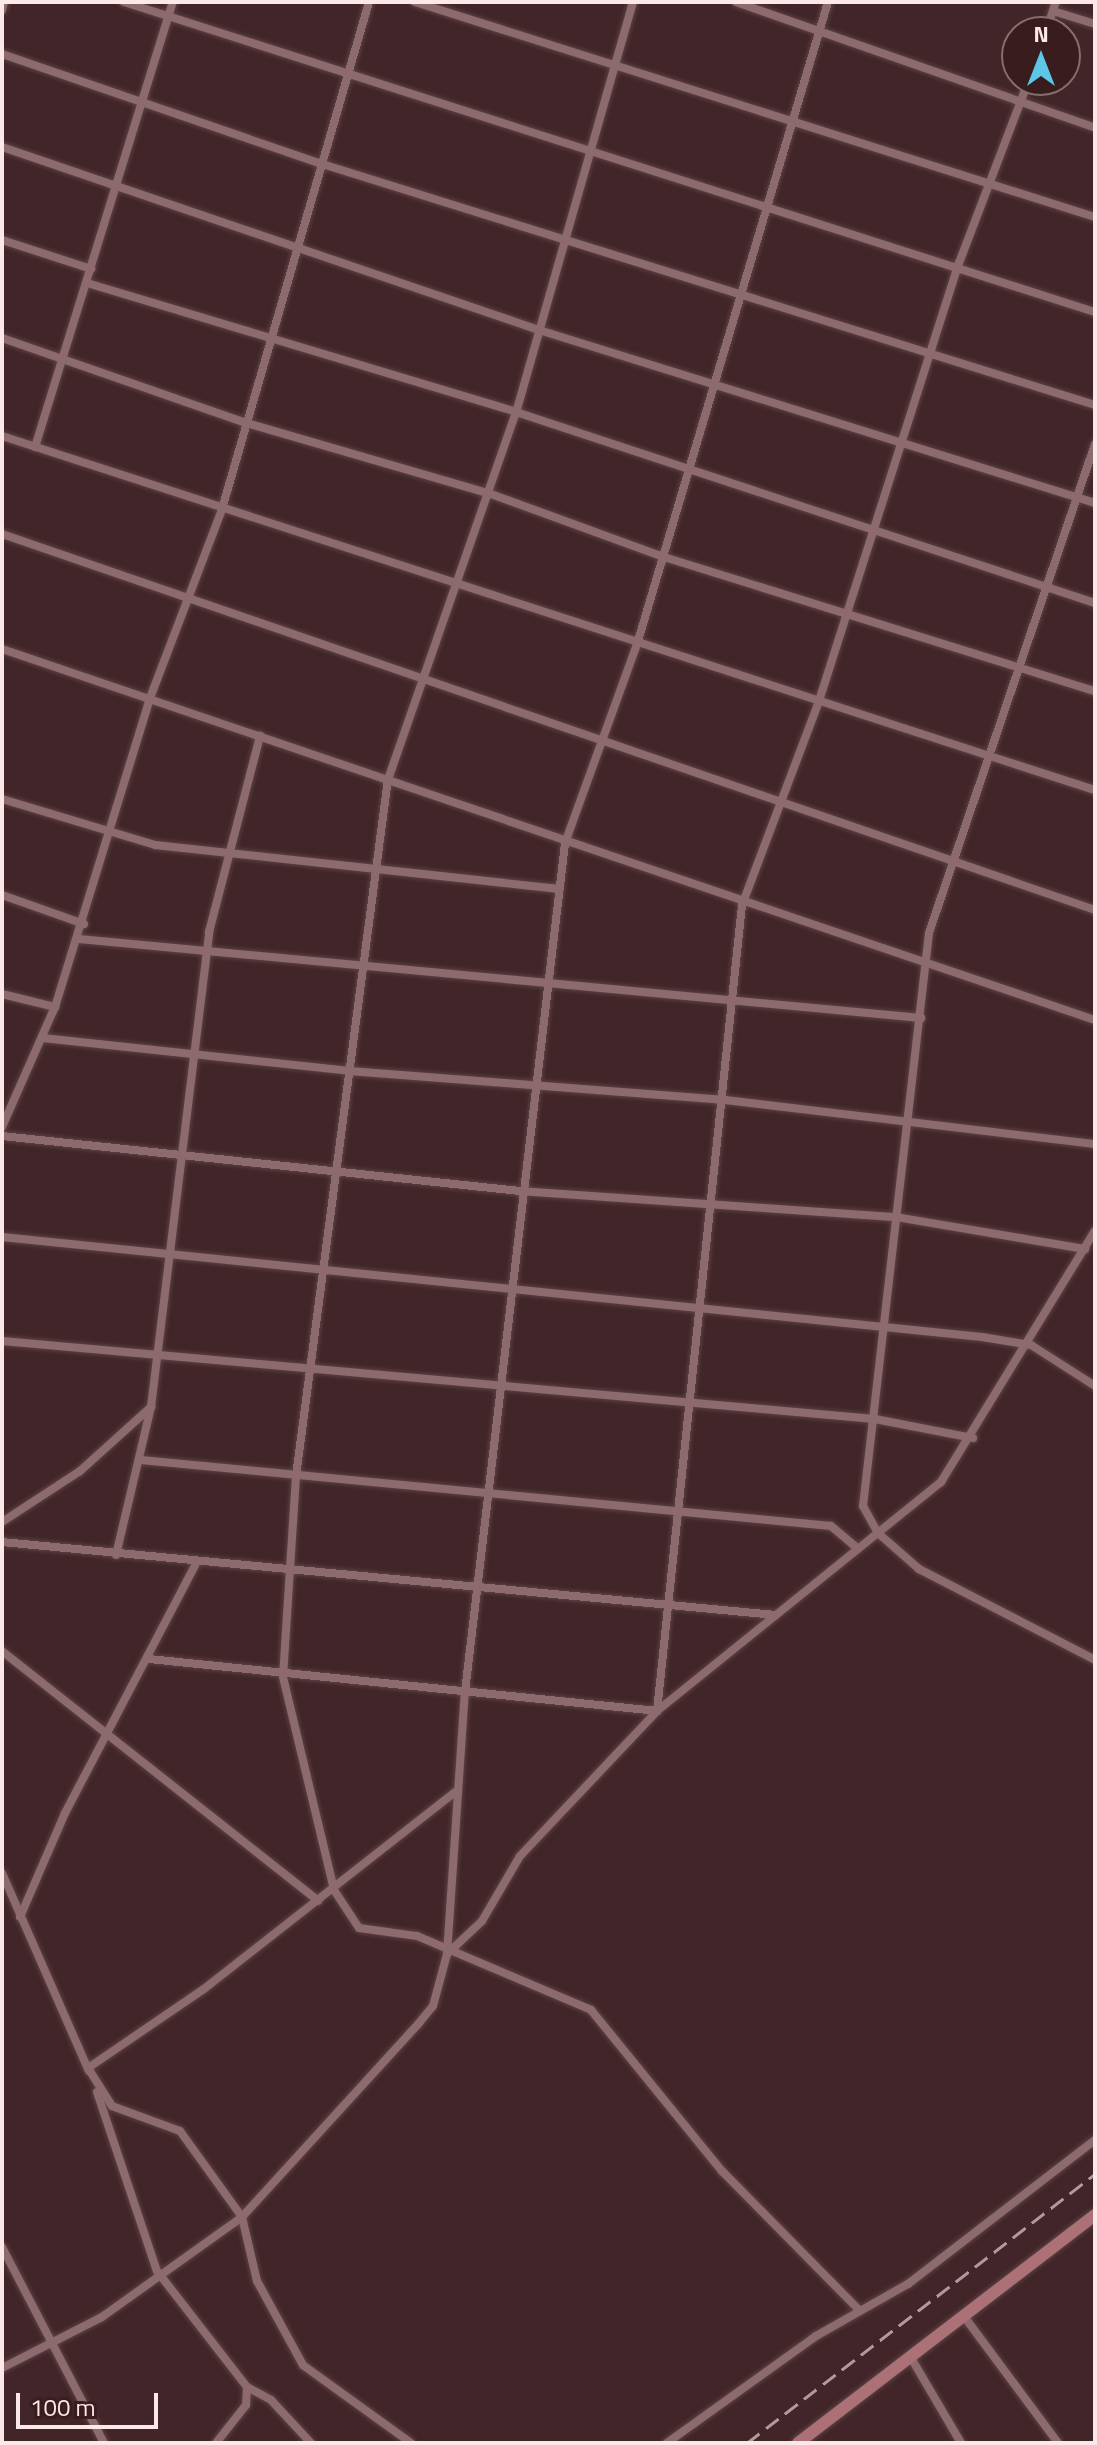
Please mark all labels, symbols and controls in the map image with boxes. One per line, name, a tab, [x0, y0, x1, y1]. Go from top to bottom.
north arrow	[1001, 16, 1081, 96]
text: N	[1033, 17, 1049, 51]
scale bar	[20, 2377, 162, 2427]
text: 100 m	[30, 2389, 96, 2425]

